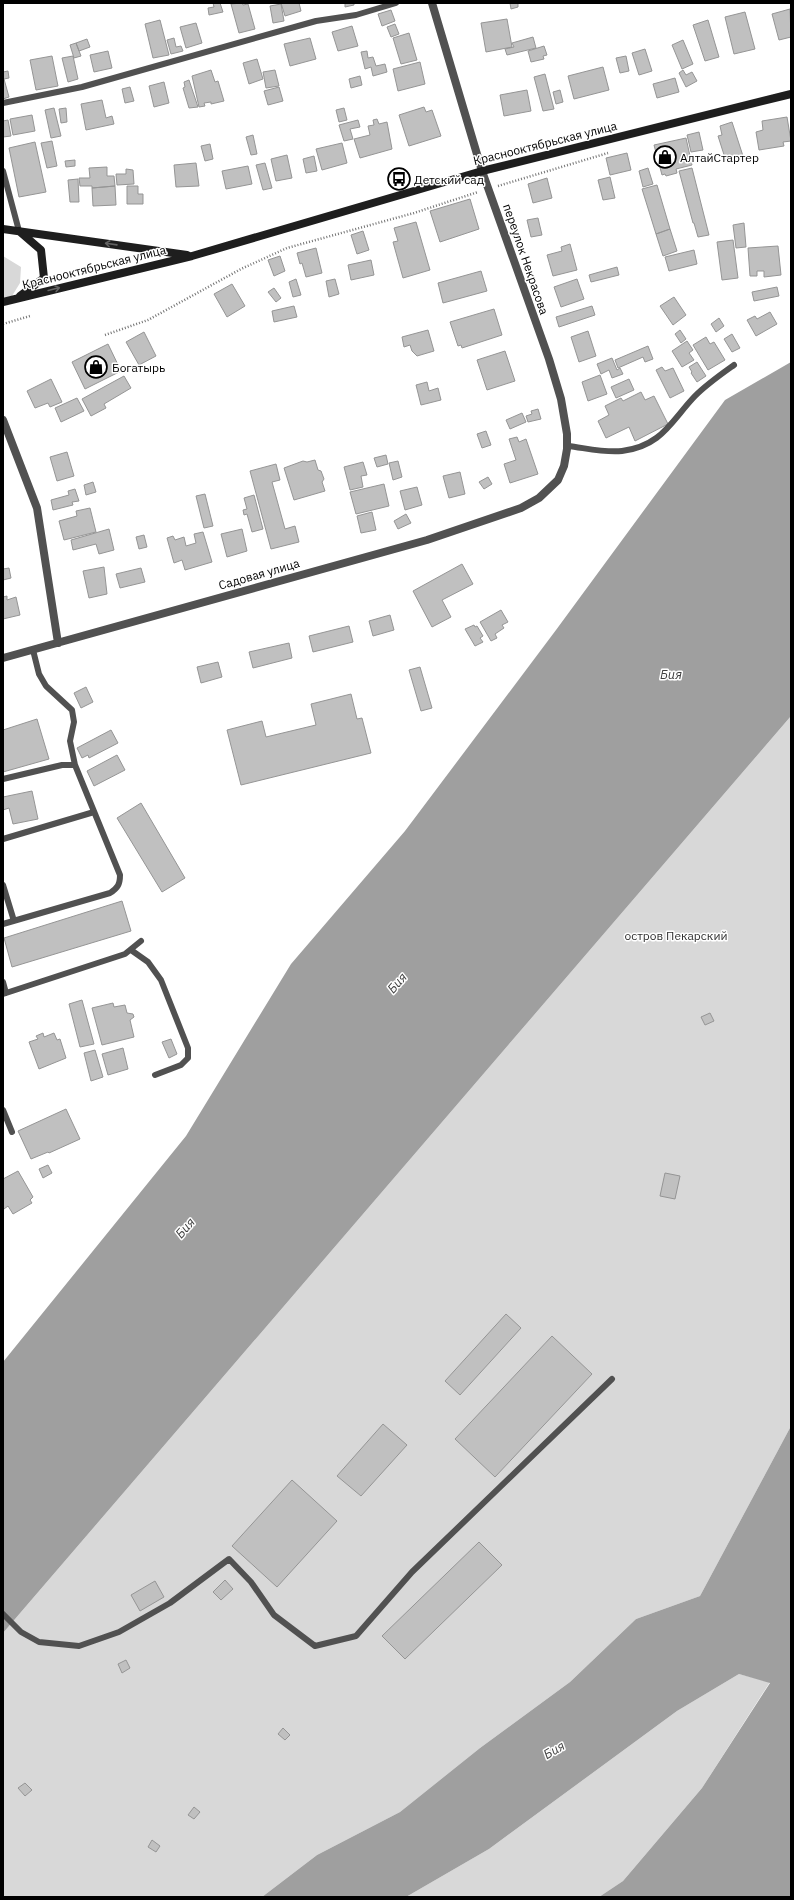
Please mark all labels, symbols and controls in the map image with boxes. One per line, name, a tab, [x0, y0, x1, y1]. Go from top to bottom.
street label: Краснооктябрьская улица	[471, 118, 619, 168]
shop icon: АлтайСтартер	[652, 144, 678, 170]
place label: АлтайСтартер	[680, 150, 759, 165]
bus stop icon: Детский сад	[386, 166, 412, 192]
place label: Детский сад	[414, 172, 484, 187]
street label: переулок Некрасова	[500, 202, 552, 317]
one-way arrow	[105, 240, 118, 248]
street label: Краснооктябрьская улица	[20, 242, 168, 292]
one-way arrow	[47, 285, 60, 293]
shop icon: Богатырь	[83, 354, 109, 380]
place label: Богатырь	[112, 360, 165, 375]
street label: Садовая улица	[217, 555, 302, 593]
water label: Бия	[660, 666, 682, 683]
park label: остров Пекарский	[624, 928, 728, 943]
water label: Бия	[383, 969, 411, 997]
water label: Бия	[171, 1214, 199, 1242]
water label: Бия	[540, 1737, 568, 1763]

